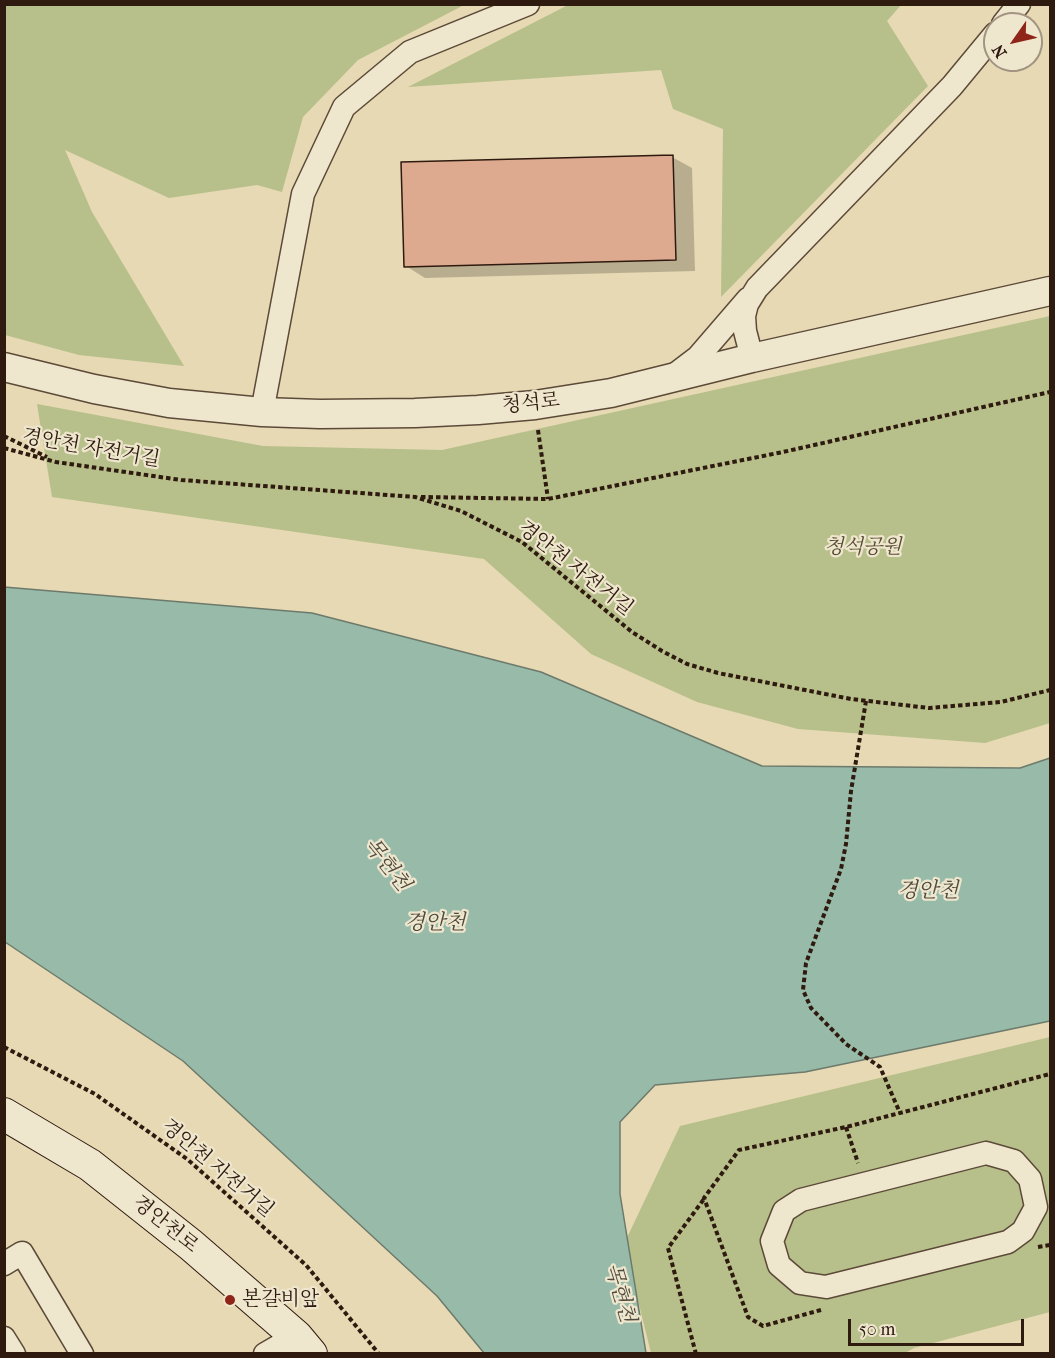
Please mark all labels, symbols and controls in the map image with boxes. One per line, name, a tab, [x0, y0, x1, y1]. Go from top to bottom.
north arrow	[983, 12, 1043, 72]
text: N	[988, 41, 1011, 62]
street label: 청석로	[501, 389, 561, 419]
street label: 경안천 자전거길	[20, 425, 162, 473]
street label: 경안천 자전거길	[513, 517, 637, 621]
park label: 청석공원	[824, 536, 902, 560]
water label: 목현천	[357, 833, 415, 897]
water label: 경안천	[898, 879, 958, 905]
water label: 경안천	[405, 911, 465, 937]
street label: 경안천 자전거길	[156, 1115, 278, 1223]
street label: 경안천로	[127, 1191, 203, 1259]
water label: 목현천	[599, 1260, 639, 1326]
place label: 본갈비앞	[242, 1288, 319, 1312]
marker: 본갈비앞	[223, 1293, 237, 1307]
scale bar	[851, 1307, 1026, 1345]
text: 50 m	[859, 1319, 895, 1340]

